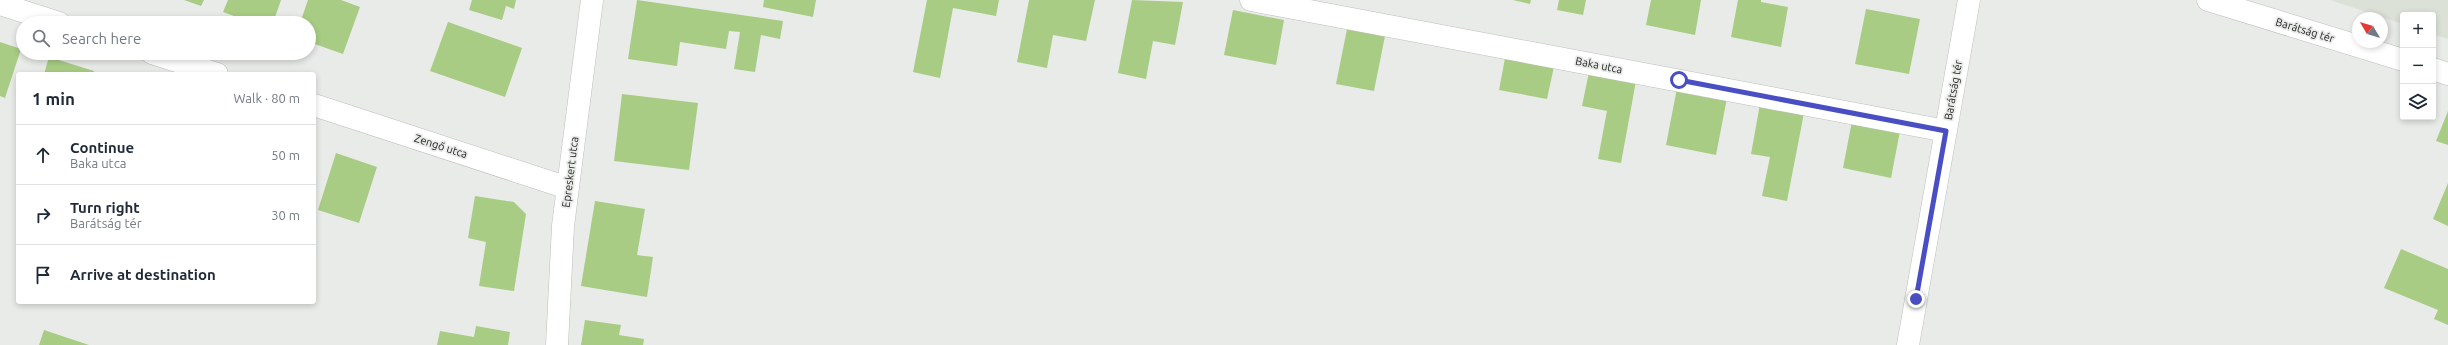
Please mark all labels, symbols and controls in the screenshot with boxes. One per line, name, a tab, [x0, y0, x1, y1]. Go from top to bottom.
north arrow	[2352, 12, 2388, 48]
map controls	[2400, 12, 2436, 120]
button: +	[2400, 12, 2436, 48]
street label: Barátság tér	[2274, 15, 2337, 45]
search box	[16, 16, 316, 60]
icon: search	[30, 27, 52, 49]
text: Search here	[62, 30, 141, 47]
button: −	[2400, 48, 2436, 84]
street label: Baka utca	[1574, 55, 1624, 75]
street label: Barátság tér	[1942, 58, 1964, 121]
route start	[1670, 71, 1688, 89]
button: layers	[2400, 84, 2436, 120]
text: 1 min	[32, 89, 75, 108]
text: Walk · 80 m	[234, 91, 300, 105]
street label: Zengő utca	[413, 132, 469, 160]
street label: Epreskert utca	[560, 136, 580, 208]
text: Continue	[70, 139, 134, 156]
icon: ahead	[32, 144, 54, 166]
text: 50 m	[271, 148, 300, 162]
text: Baka utca	[70, 156, 126, 170]
text: Turn right	[70, 199, 140, 216]
icon: right	[32, 204, 54, 226]
text: 30 m	[271, 208, 300, 222]
text: Barátság tér	[70, 216, 142, 230]
icon: arrive	[32, 264, 54, 286]
text: Arrive at destination	[70, 266, 216, 283]
route end	[1907, 290, 1925, 308]

